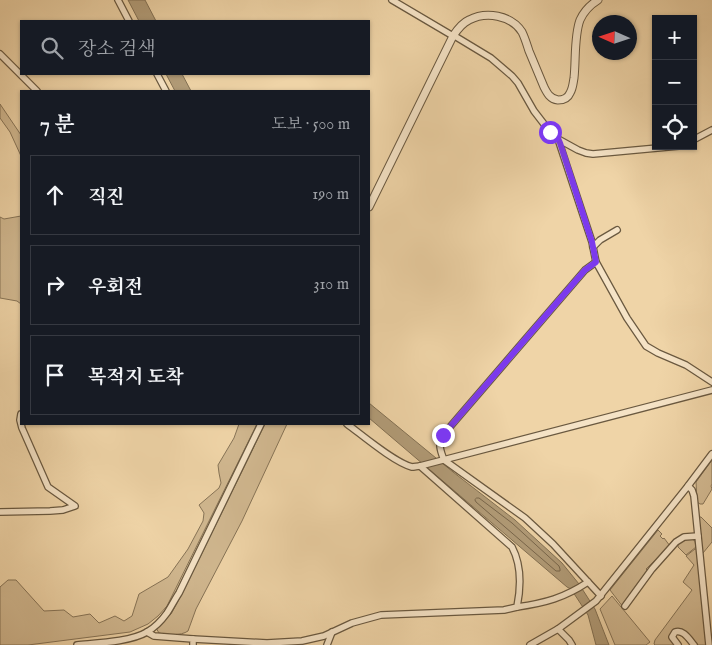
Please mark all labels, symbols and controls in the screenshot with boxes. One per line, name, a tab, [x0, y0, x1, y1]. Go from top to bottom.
north arrow	[592, 15, 637, 60]
map controls	[652, 15, 697, 150]
button: +	[652, 15, 697, 60]
search box	[20, 20, 370, 75]
icon: search	[38, 34, 66, 62]
text: 장소 검색	[78, 38, 156, 62]
button: −	[652, 60, 697, 105]
button: locate	[652, 105, 697, 150]
text: 7 분	[40, 112, 75, 139]
text: 도보 · 500 m	[271, 115, 350, 135]
route start	[539, 121, 562, 144]
icon: ahead	[41, 181, 69, 209]
text: 190 m	[312, 185, 349, 205]
text: 직진	[88, 186, 125, 210]
icon: right	[41, 271, 69, 299]
text: 310 m	[313, 275, 349, 295]
text: 우회전	[88, 276, 143, 300]
icon: arrive	[41, 361, 69, 389]
text: 목적지 도착	[88, 366, 184, 390]
route end	[432, 424, 455, 447]

